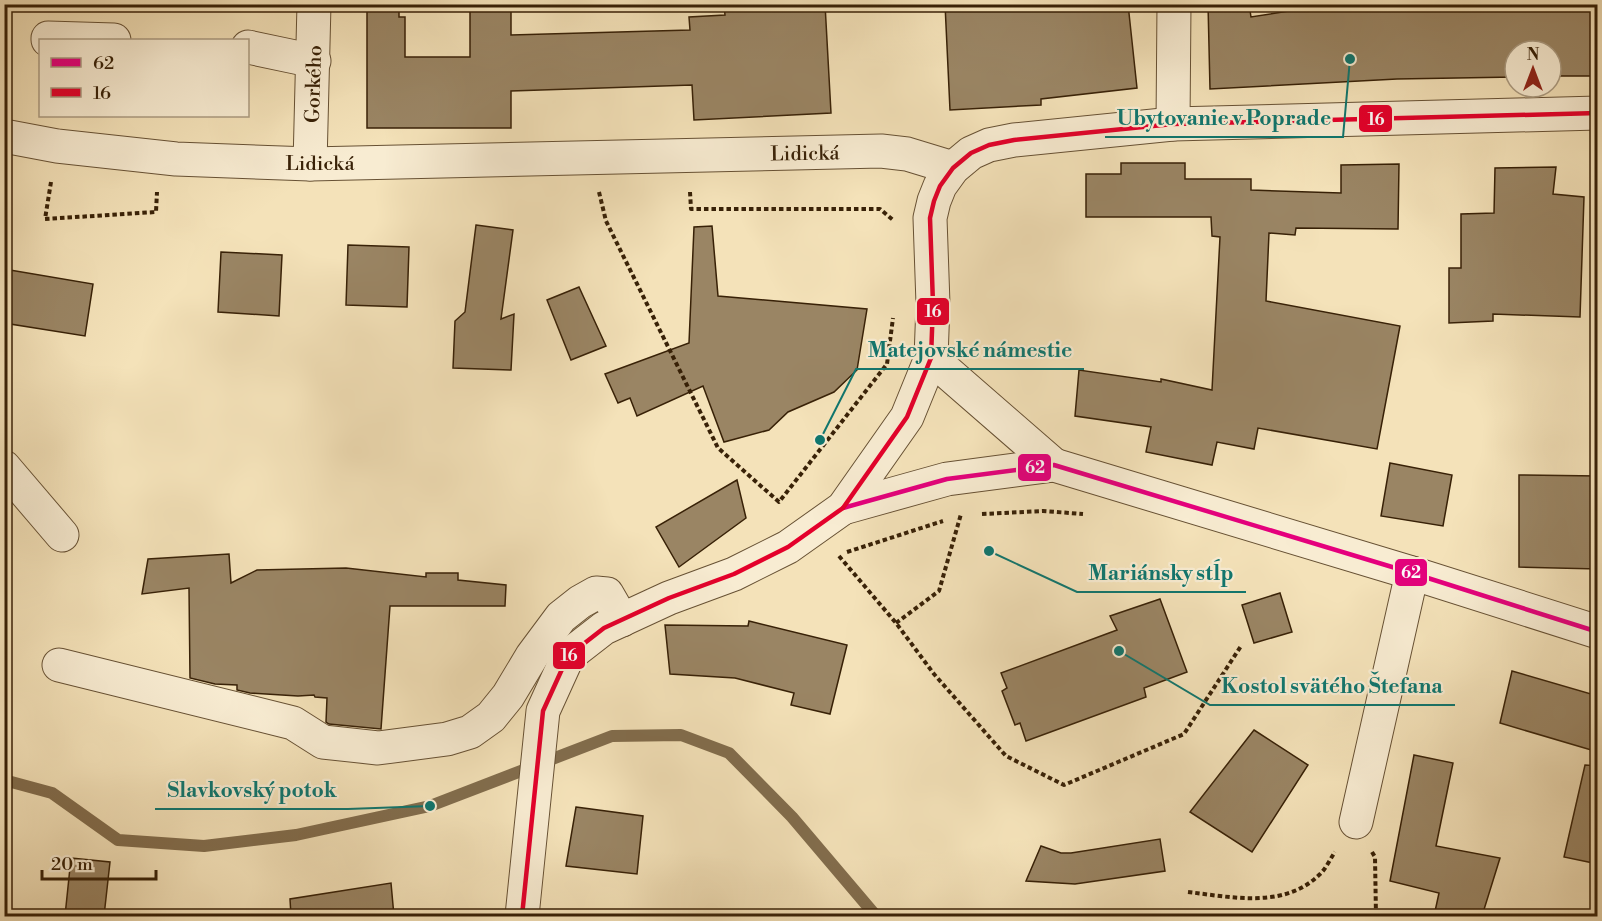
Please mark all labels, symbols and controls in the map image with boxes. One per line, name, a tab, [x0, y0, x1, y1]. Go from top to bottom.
legend	[39, 39, 249, 117]
north arrow	[1503, 39, 1563, 99]
street label: Gorkého	[301, 45, 328, 123]
text: N	[1527, 45, 1540, 65]
text: 62	[93, 52, 114, 75]
text: 16	[93, 82, 111, 105]
callout: Ubytovanie v Poprade	[1105, 98, 1343, 137]
line badge: 16	[1358, 104, 1393, 133]
text: Ubytovanie v Poprade	[1117, 106, 1331, 132]
text: 16	[1367, 110, 1385, 130]
street label: Lidická	[770, 141, 841, 168]
street label: Lidická	[285, 152, 355, 177]
line badge: 16	[916, 297, 950, 326]
text: 16	[924, 302, 942, 322]
callout: Matejovské námestie	[856, 330, 1084, 369]
text: Matejovské námestie	[868, 338, 1072, 364]
line badge: 62	[1017, 453, 1052, 482]
text: 62	[1025, 458, 1045, 478]
callout: Mariánsky stĺp	[1077, 553, 1246, 592]
line badge: 62	[1394, 558, 1428, 587]
text: Mariánsky stĺp	[1088, 559, 1234, 587]
text: 62	[1401, 563, 1421, 583]
line badge: 16	[552, 641, 586, 670]
text: 16	[560, 646, 578, 666]
callout: Kostol svätého Štefana	[1210, 666, 1455, 705]
text: Kostol svätého Štefana	[1221, 671, 1443, 700]
callout: Slavkovský potok	[155, 770, 348, 809]
text: Slavkovský potok	[167, 778, 338, 804]
scale bar	[42, 843, 156, 881]
text: 20 m	[51, 853, 93, 876]

